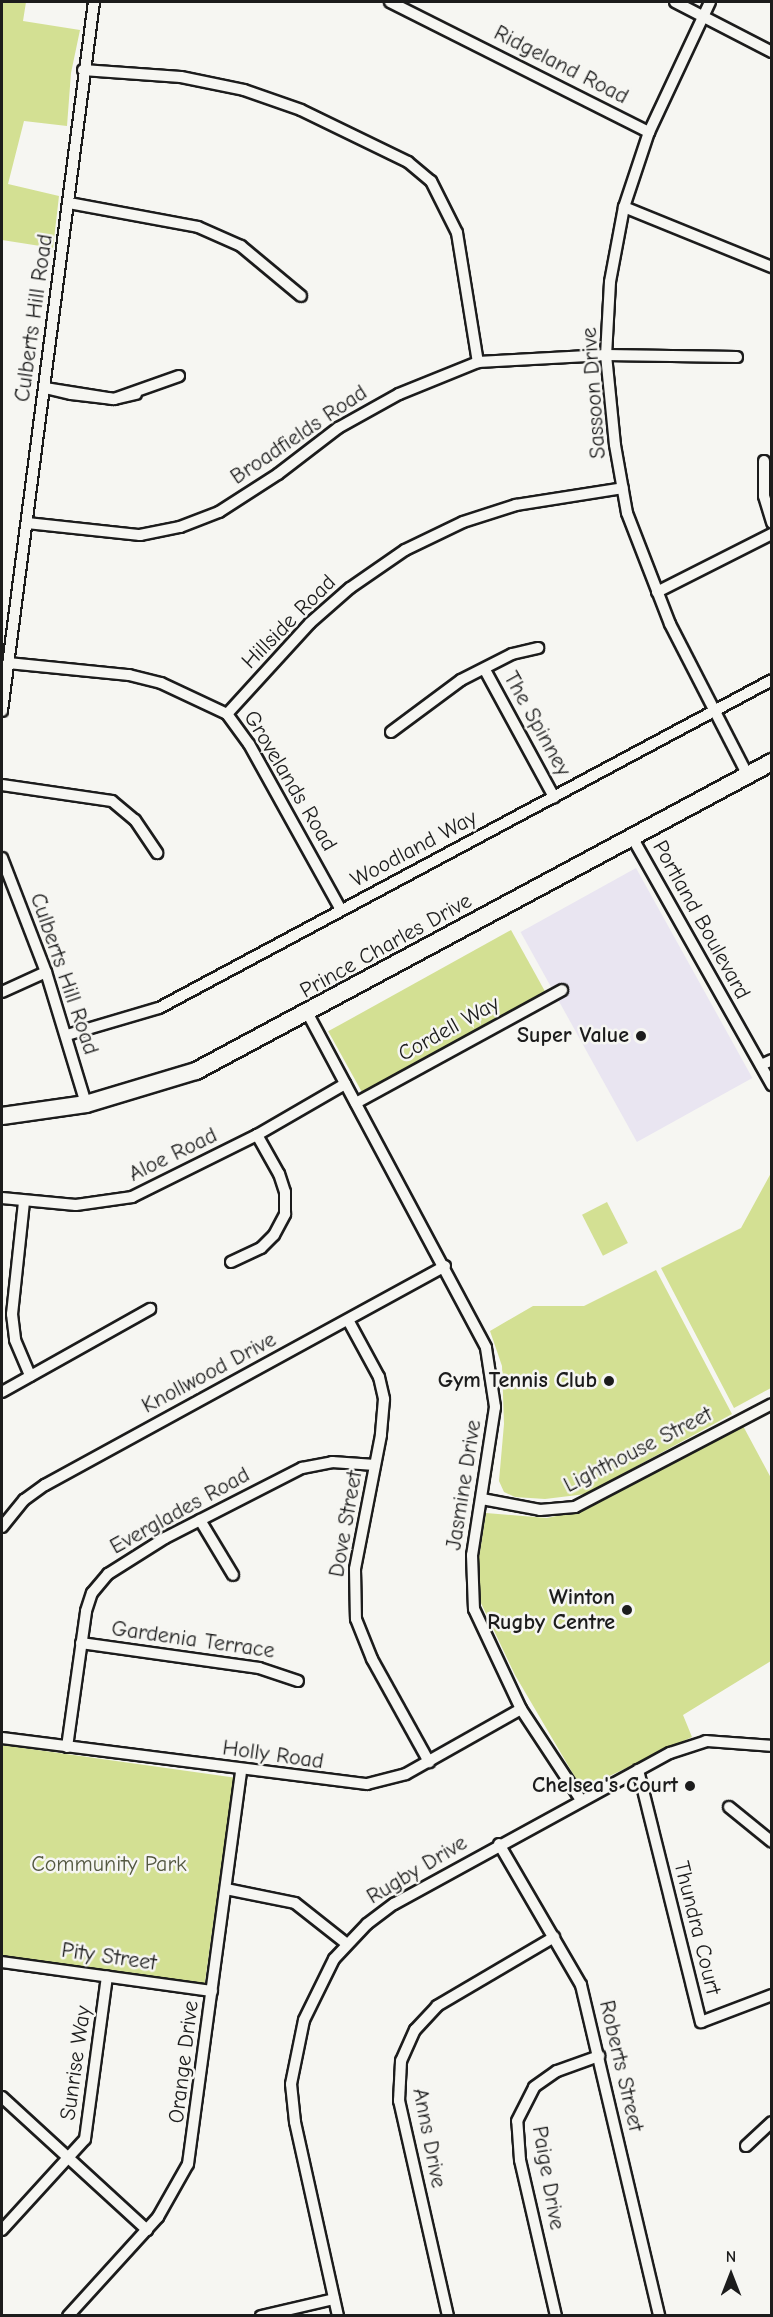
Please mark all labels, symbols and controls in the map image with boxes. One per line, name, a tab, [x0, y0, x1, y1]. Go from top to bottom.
street label: Ridgeland Road	[489, 20, 633, 110]
street label: Culberts Hill Road	[9, 232, 59, 404]
street label: Sassoon Drive	[576, 326, 612, 460]
street label: Broadfields Road	[226, 380, 372, 490]
street label: Hillside Road	[236, 569, 342, 675]
street label: The Spinney	[497, 667, 577, 781]
street label: Grovelands Road	[238, 706, 342, 856]
street label: Woodland Way	[346, 805, 482, 893]
street label: Portland Boulevard	[646, 836, 756, 1004]
street label: Prince Charles Drive	[296, 888, 476, 1004]
street label: Culberts Hill Road	[24, 890, 104, 1058]
street label: Cordell Way	[394, 990, 504, 1068]
place label: Super Value	[517, 1023, 629, 1049]
marker: Super Value	[634, 1029, 648, 1043]
street label: Aloe Road	[124, 1122, 222, 1188]
street label: Knollwood Drive	[137, 1327, 281, 1419]
place label: Gym Tennis Club	[438, 1368, 597, 1394]
marker: Gym Tennis Club	[602, 1374, 616, 1388]
street label: Lighthouse Street	[559, 1401, 717, 1499]
street label: Jasmine Drive	[441, 1418, 487, 1552]
street label: Everglades Road	[106, 1462, 254, 1560]
street label: Dove Street	[324, 1469, 368, 1579]
place label: Winton Rugby Centre	[487, 1584, 615, 1636]
marker: Winton Rugby Centre	[620, 1603, 634, 1617]
street label: Gardenia Terrace	[110, 1615, 276, 1665]
street label: Holly Road	[221, 1735, 325, 1775]
place label: Chelsea's Court	[532, 1773, 678, 1799]
marker: Chelsea's Court	[683, 1779, 697, 1793]
street label: Rugby Drive	[362, 1830, 472, 1910]
park label: Community Park	[31, 1852, 187, 1878]
street label: Thundra Court	[668, 1858, 726, 1998]
street label: Pity Street	[60, 1937, 158, 1977]
street label: Roberts Street	[593, 1998, 649, 2134]
street label: Orange Drive	[163, 1999, 205, 2125]
street label: Sunrise Way	[55, 2004, 97, 2122]
street label: Anns Drive	[406, 2086, 452, 2190]
street label: Paige Drive	[526, 2124, 570, 2232]
north arrow	[701, 2245, 761, 2305]
text: N	[726, 2248, 736, 2266]

